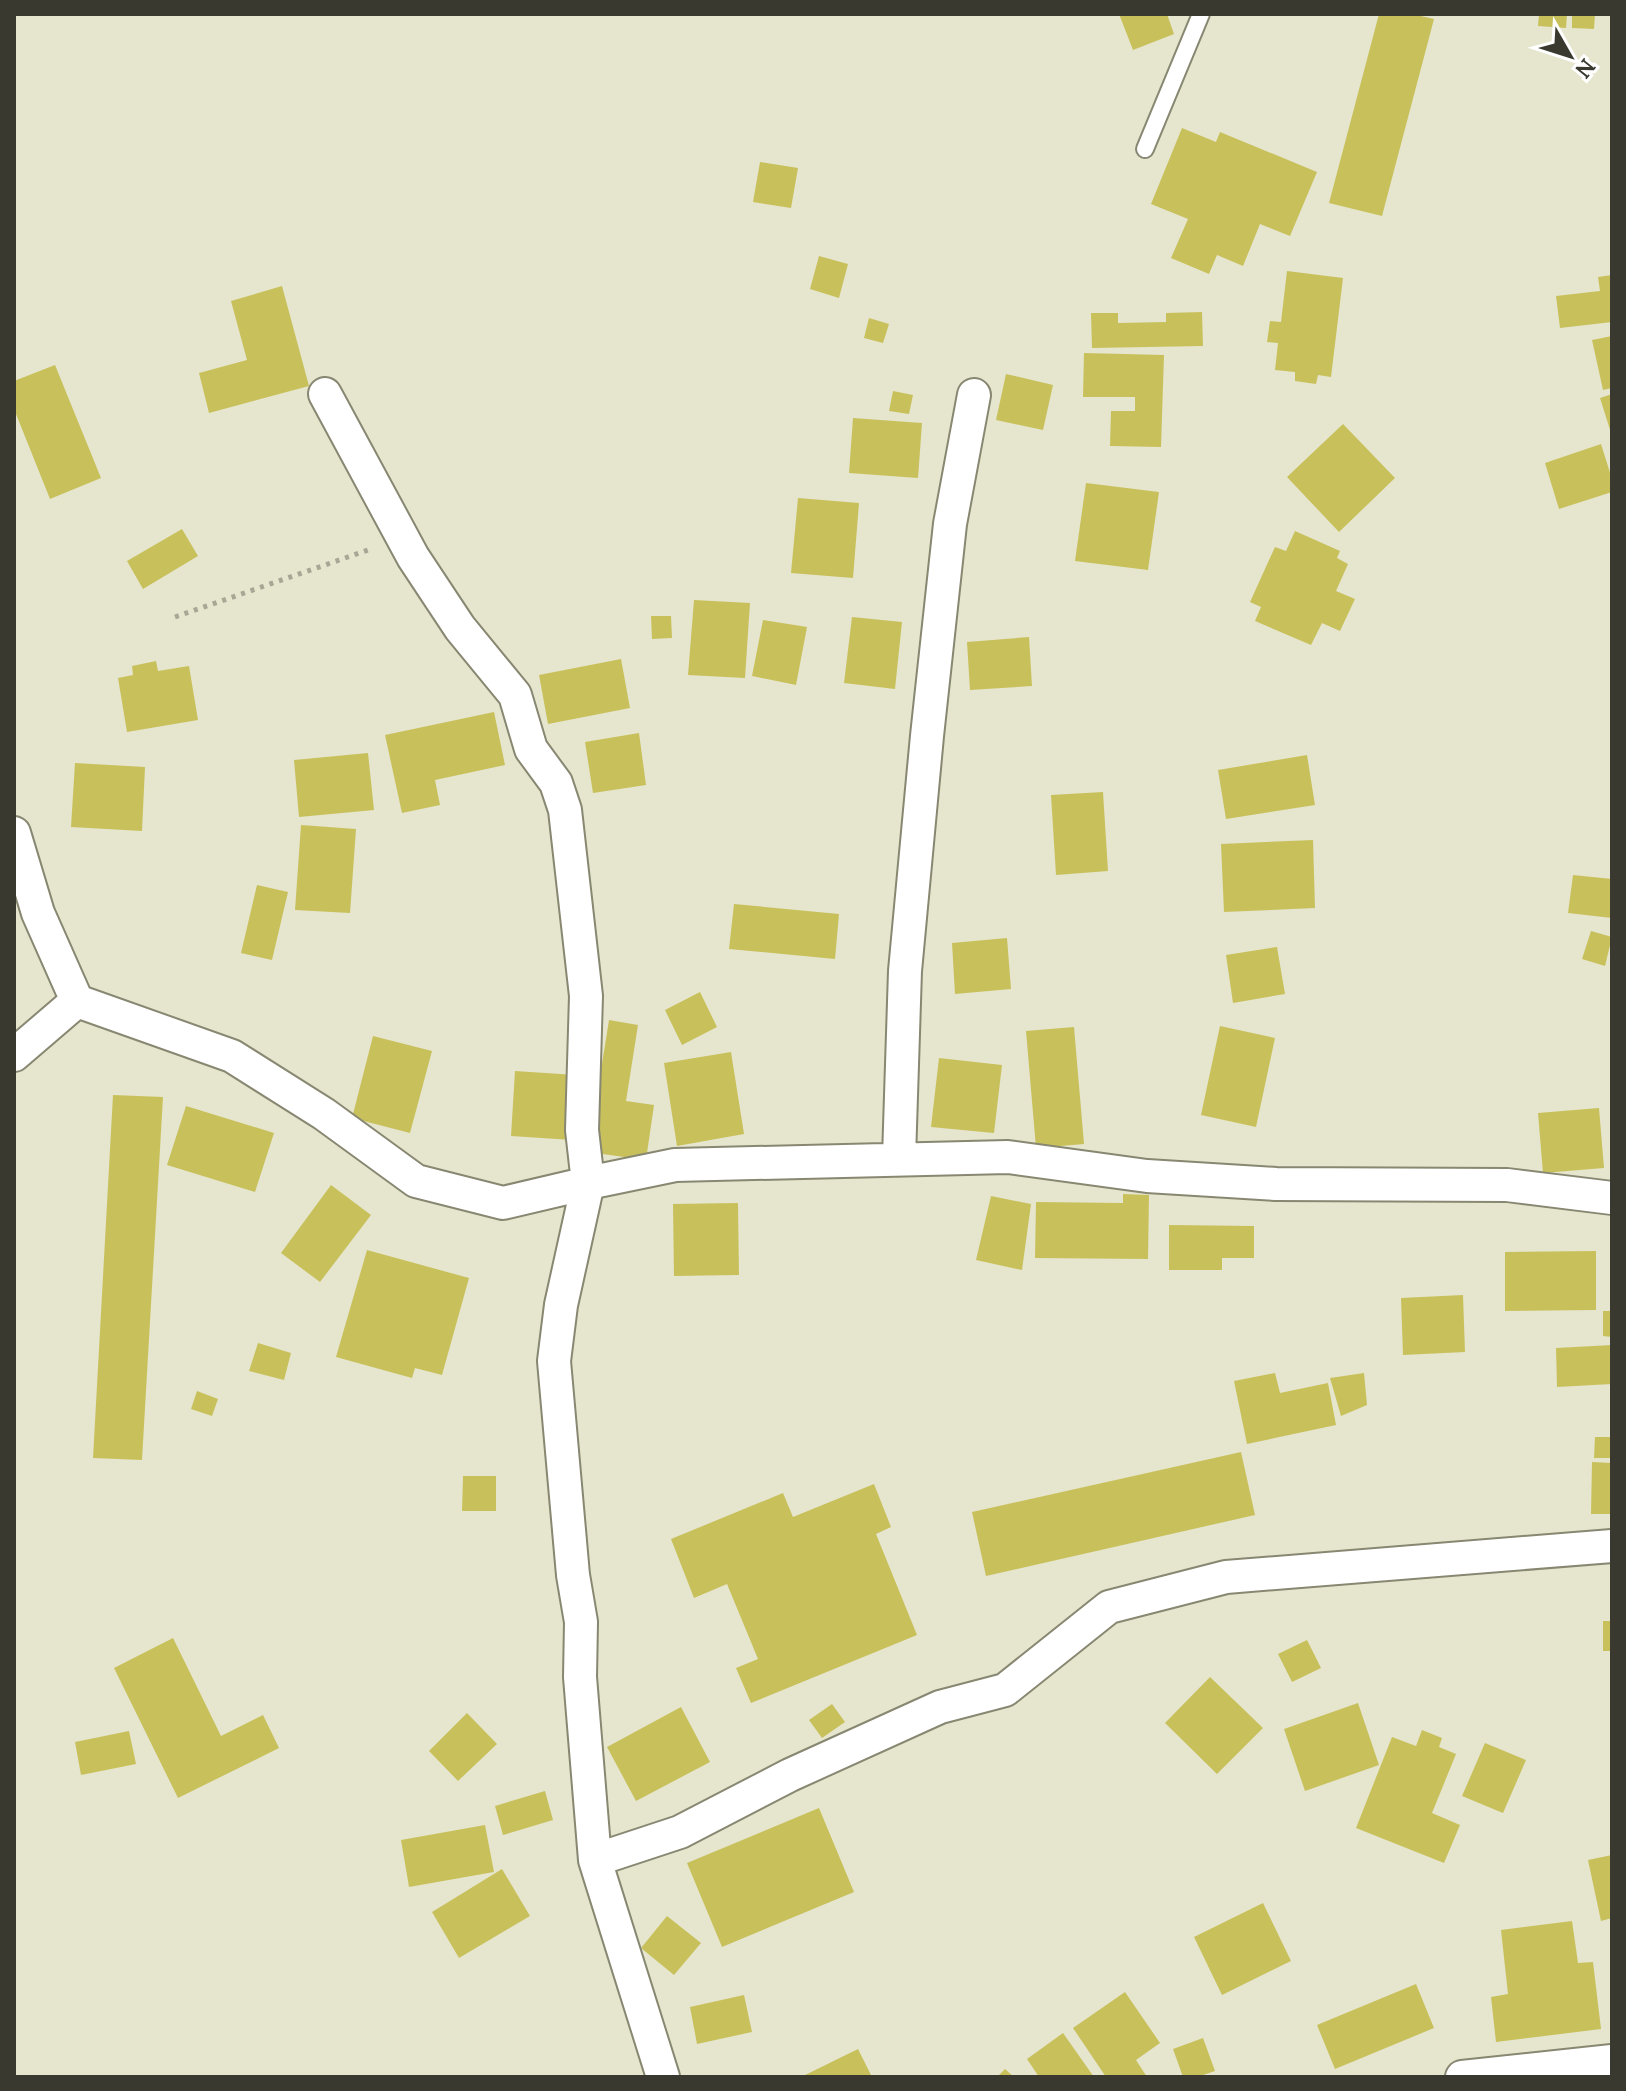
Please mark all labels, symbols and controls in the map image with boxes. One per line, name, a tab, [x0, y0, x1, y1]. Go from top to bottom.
north arrow	[1530, 16, 1610, 96]
text: N	[1569, 53, 1602, 84]

